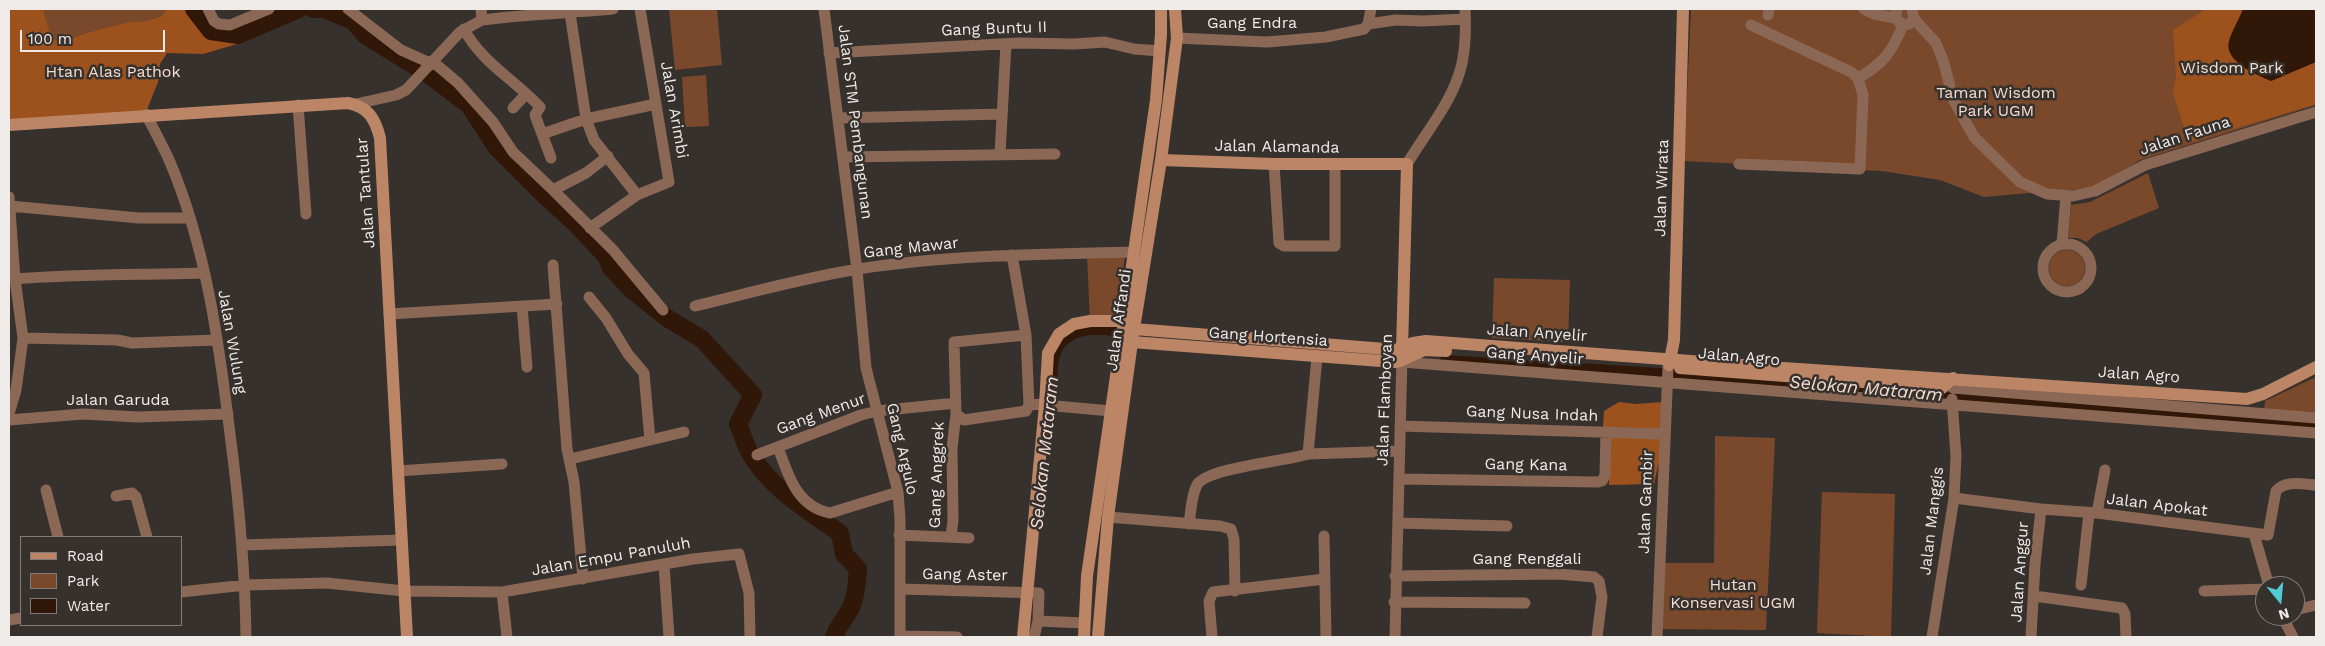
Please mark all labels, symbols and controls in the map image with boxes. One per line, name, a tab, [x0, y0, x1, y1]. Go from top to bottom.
street label: Gang Endra	[1207, 13, 1297, 33]
street label: Gang Buntu II	[941, 18, 1047, 40]
scale bar	[22, 20, 168, 52]
street label: Jalan STM Pembangunan	[834, 24, 876, 220]
text: 100 m	[28, 30, 72, 48]
park label: Wisdom Park	[2181, 58, 2283, 78]
street label: Jalan Arimbi	[656, 60, 692, 160]
park label: Htan Alas Pathok	[45, 62, 181, 82]
park label: Taman Wisdom Park UGM	[1936, 83, 2056, 121]
street label: Jalan Fauna	[2137, 112, 2233, 160]
street label: Jalan Alamanda	[1214, 136, 1340, 158]
street label: Jalan Tantular	[353, 137, 379, 249]
street label: Jalan Wirata	[1651, 139, 1673, 237]
street label: Gang Mawar	[862, 233, 960, 263]
street label: Jalan Affandi	[1102, 268, 1136, 372]
street label: Jalan Wulung	[213, 289, 251, 395]
street label: Jalan Anyelir	[1486, 320, 1588, 346]
street label: Gang Hortensia	[1208, 323, 1328, 351]
street label: Jalan Flamboyan	[1373, 333, 1397, 467]
street label: Gang Anyelir	[1485, 343, 1585, 369]
street label: Jalan Agro	[1697, 344, 1781, 370]
street label: Jalan Agro	[2097, 363, 2181, 387]
water label: Selokan Mataram	[1788, 372, 1944, 406]
water label: Selokan Mataram	[1026, 375, 1064, 531]
street label: Gang Menur	[774, 389, 868, 439]
street label: Jalan Garuda	[66, 390, 170, 410]
street label: Gang Argulo	[882, 401, 922, 497]
street label: Gang Nusa Indah	[1465, 402, 1599, 426]
street label: Gang Anggrek	[926, 421, 948, 529]
street label: Jalan Gambir	[1635, 450, 1657, 554]
street label: Gang Kana	[1484, 455, 1568, 475]
street label: Jalan Manggis	[1916, 466, 1948, 576]
street label: Jalan Apokat	[2105, 489, 2209, 521]
street label: Jalan Anggur	[2007, 521, 2033, 623]
street label: Jalan Empu Panuluh	[530, 534, 692, 580]
legend	[20, 536, 182, 626]
text: Road	[67, 547, 104, 565]
street label: Gang Renggali	[1472, 549, 1582, 569]
street label: Gang Aster	[922, 565, 1008, 585]
text: Park	[67, 572, 99, 590]
park label: Hutan Konservasi UGM	[1670, 575, 1796, 613]
north arrow	[2255, 576, 2305, 626]
text: Water	[67, 597, 110, 615]
text: N	[2277, 605, 2291, 624]

